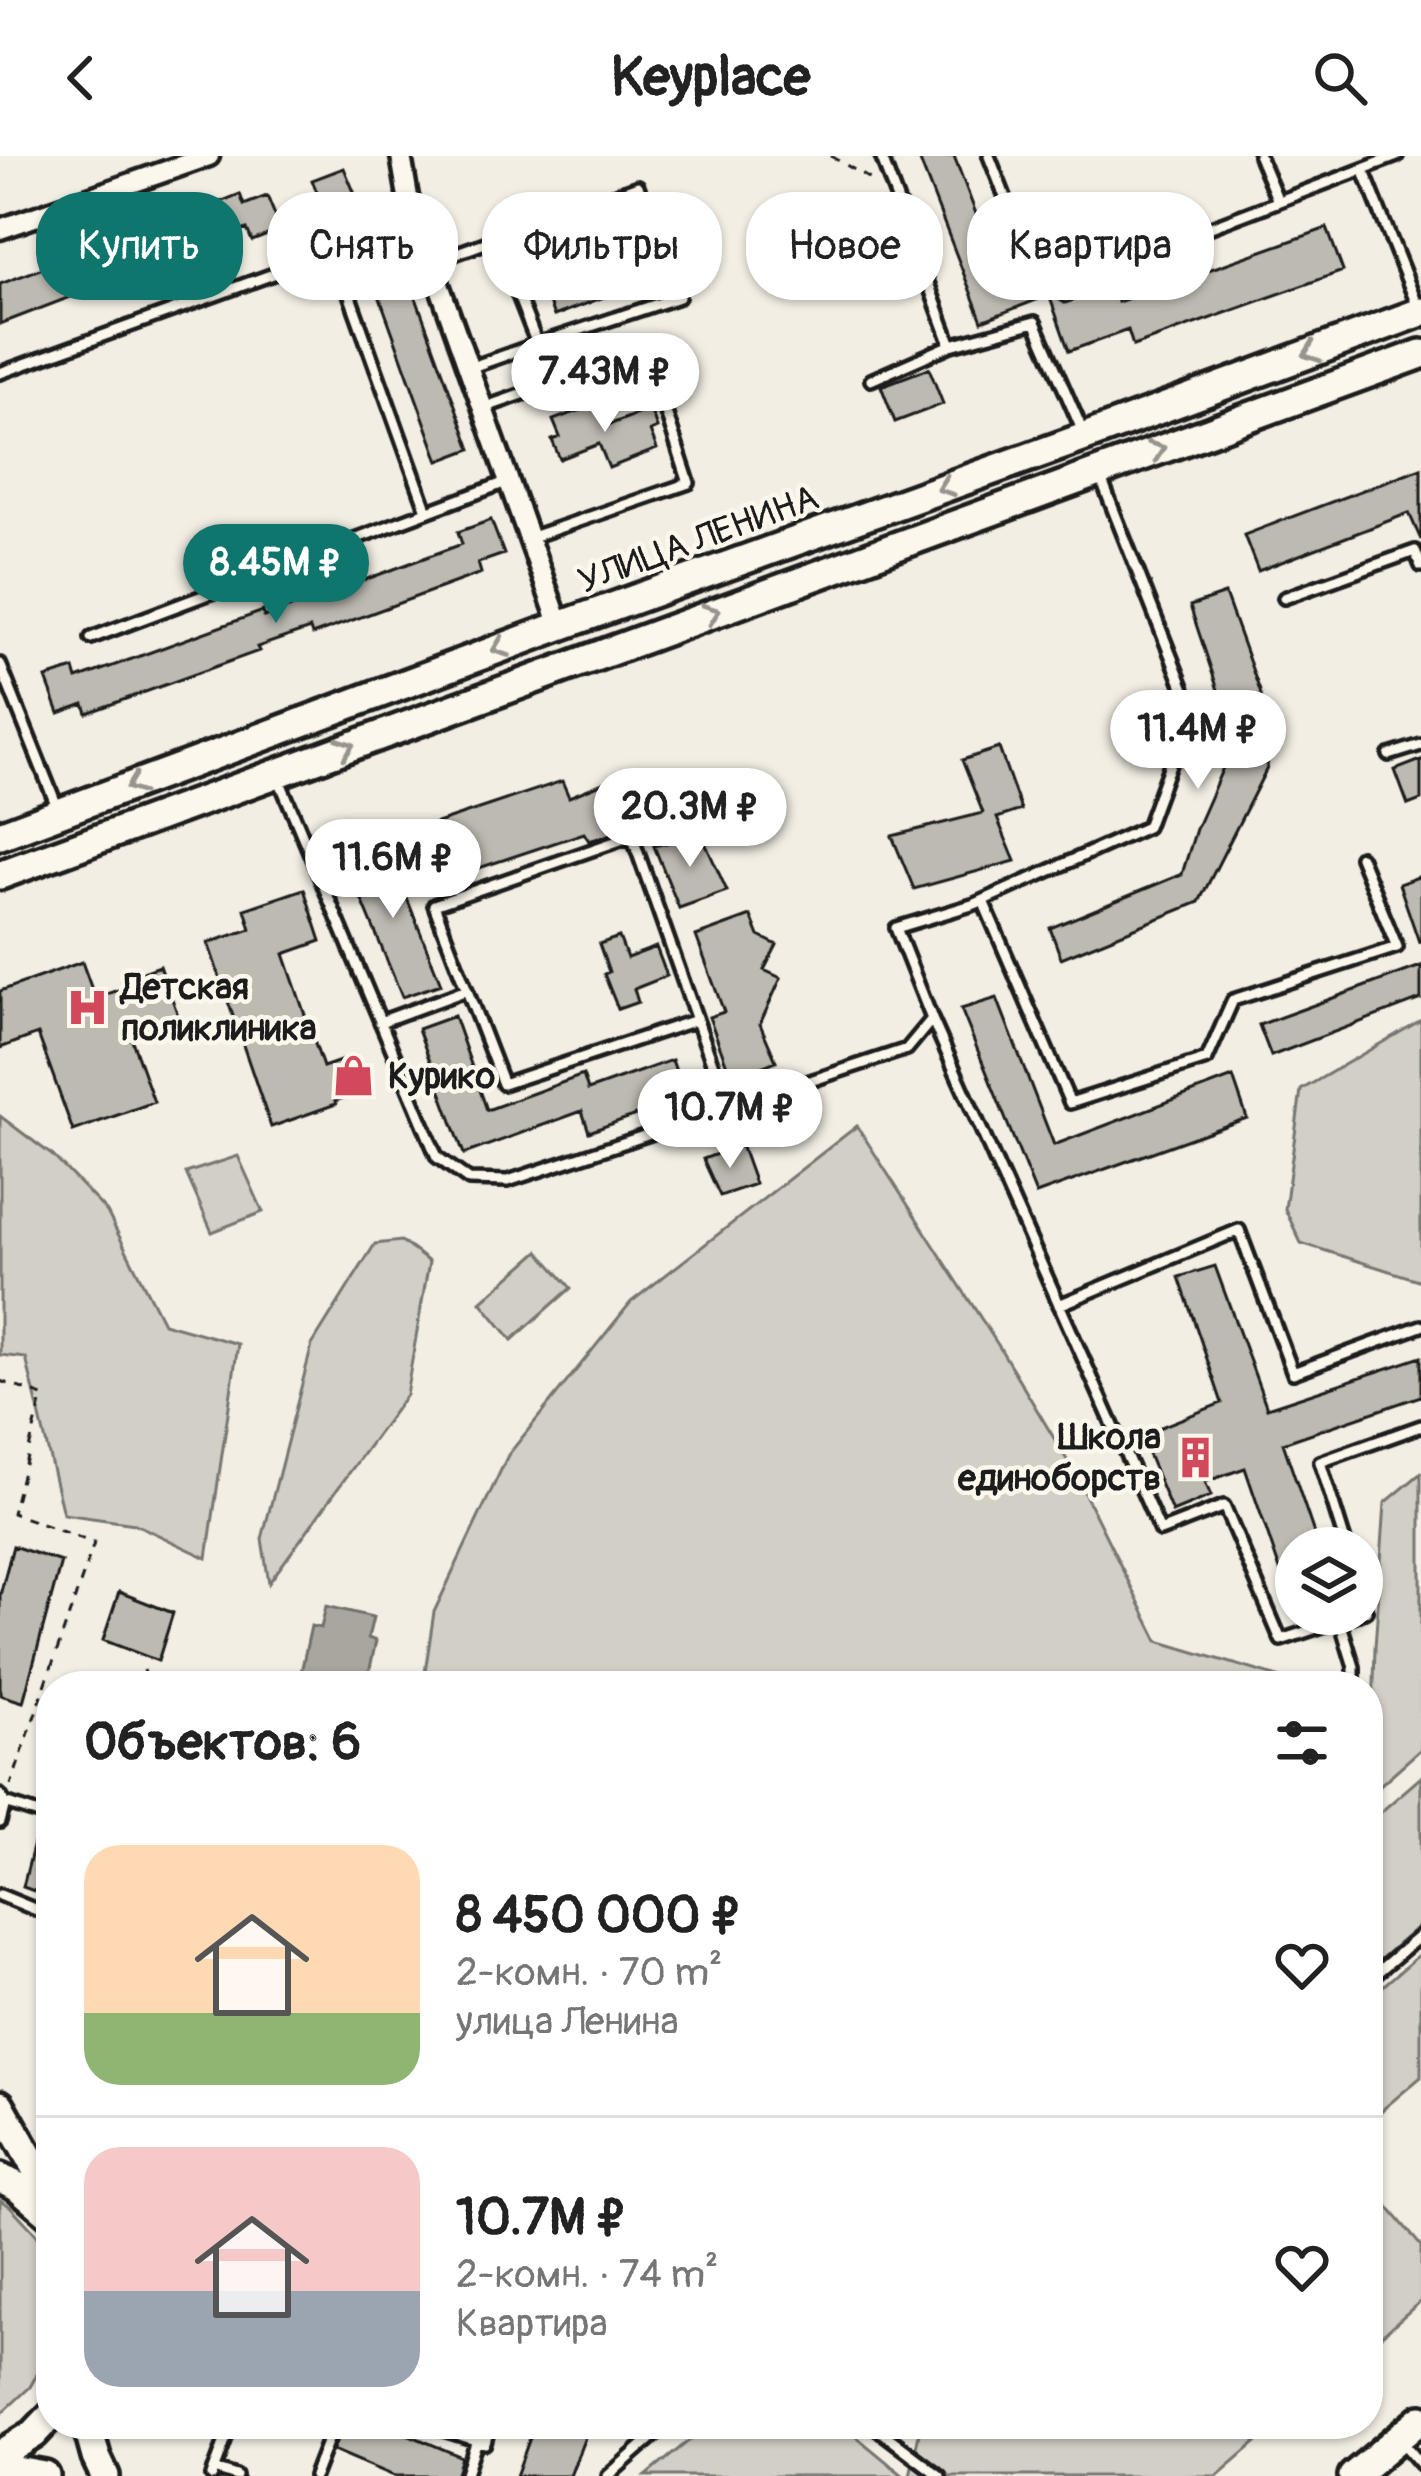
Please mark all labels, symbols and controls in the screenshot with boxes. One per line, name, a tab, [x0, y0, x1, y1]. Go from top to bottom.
text: Keyplace	[611, 44, 810, 112]
icon: back	[48, 45, 114, 111]
icon: search	[1307, 45, 1373, 111]
chip: Купить	[36, 192, 243, 300]
chip: Снять	[267, 192, 458, 300]
chip: Фильтры	[482, 192, 722, 300]
chip: Новое	[746, 192, 943, 300]
chip: Квартира	[967, 192, 1214, 300]
pin: 7.43M ₽	[494, 333, 716, 435]
one-way arrow	[1302, 338, 1323, 363]
text: 7.43M ₽	[538, 347, 672, 396]
one-way arrow	[1145, 439, 1166, 464]
one-way arrow	[936, 473, 957, 497]
street label: УЛИЦА ЛЕНИНА	[572, 475, 825, 604]
pin: 8.45M ₽	[165, 524, 387, 626]
text: 8.45M ₽	[210, 538, 342, 587]
one-way arrow	[701, 603, 722, 627]
one-way arrow	[490, 634, 511, 659]
pin: 11.4M ₽	[1087, 690, 1309, 792]
text: 11.4M ₽	[1137, 704, 1259, 753]
one-way arrow	[334, 737, 355, 761]
pin: 20.3M ₽	[579, 768, 801, 870]
one-way arrow	[125, 771, 146, 795]
text: 20.3M ₽	[621, 782, 759, 831]
pin: 11.6M ₽	[282, 819, 504, 921]
text: 11.6M ₽	[332, 833, 454, 882]
place label: Детская поликлиника	[119, 965, 316, 1051]
hospital icon: Детская поликлиника	[64, 984, 110, 1030]
shop icon: Курико	[331, 1052, 377, 1098]
place label: Курико	[388, 1054, 495, 1099]
pin: 10.7M ₽	[619, 1069, 841, 1171]
text: 10.7M ₽	[664, 1083, 796, 1132]
place label: Школа единоборств	[957, 1415, 1161, 1501]
building icon: Школа единоборств	[1172, 1434, 1218, 1480]
map controls	[1275, 1527, 1383, 1635]
button: layers	[1275, 1527, 1383, 1635]
icon: filters	[1269, 1710, 1335, 1776]
text: Объектов: 6	[84, 1711, 361, 1775]
text: 8 450 000 ₽	[456, 1884, 742, 1948]
icon: home	[180, 1893, 324, 2037]
icon: heart	[1269, 1932, 1335, 1998]
text: 2-комн. · 70 m²	[456, 1948, 722, 1997]
text: улица Ленина	[456, 1997, 679, 2046]
text: 10.7M ₽	[456, 2186, 627, 2250]
icon: home	[180, 2195, 324, 2339]
icon: heart	[1269, 2234, 1335, 2300]
text: 2-комн. · 74 m²	[456, 2250, 718, 2299]
text: Квартира	[456, 2299, 608, 2348]

